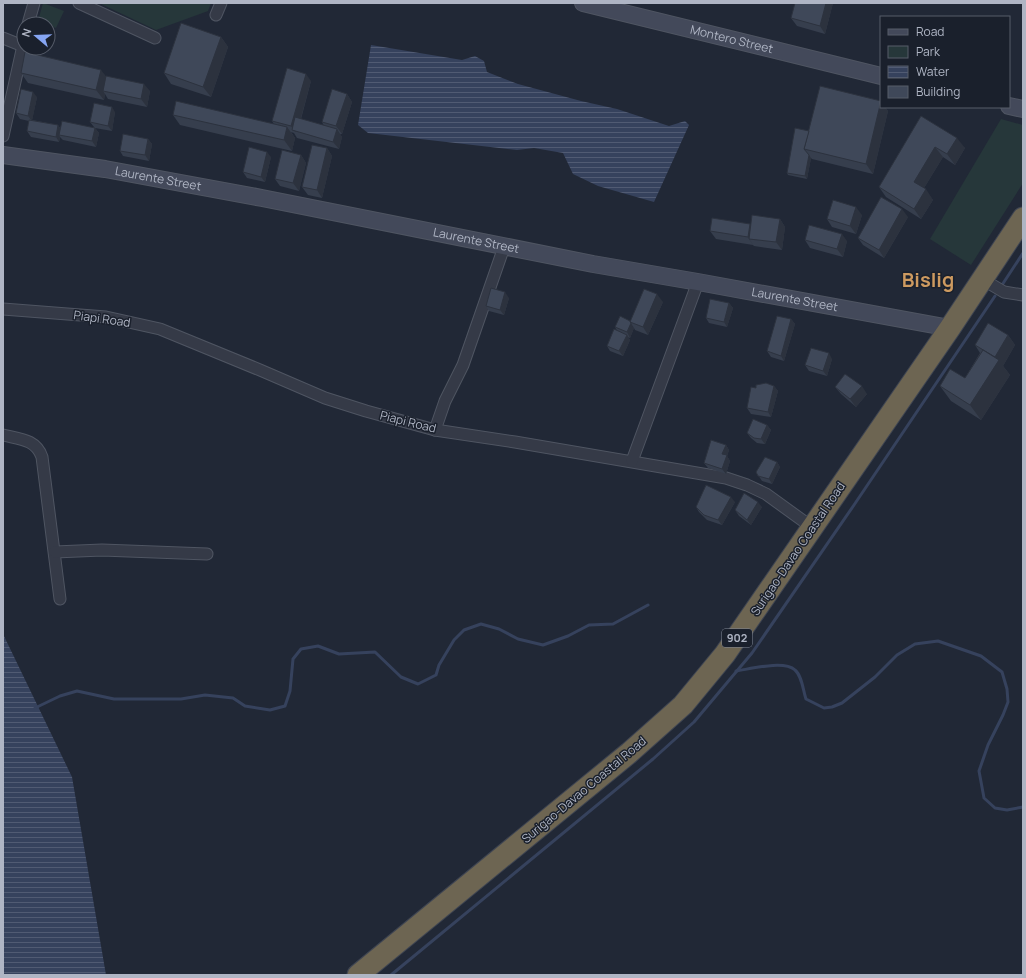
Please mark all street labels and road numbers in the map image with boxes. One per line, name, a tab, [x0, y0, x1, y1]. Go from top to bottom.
street label: Montero Street	[688, 21, 775, 57]
street label: Laurente Street	[114, 162, 203, 195]
street label: Laurente Street	[432, 223, 521, 257]
street label: Laurente Street	[750, 283, 840, 315]
street label: Piapi Road	[72, 306, 132, 331]
street label: Piapi Road	[378, 406, 438, 437]
street label: Surigao-Davao Coastal Road	[746, 479, 849, 619]
road number: 902	[722, 629, 752, 647]
street label: Surigao-Davao Coastal Road	[518, 732, 650, 847]

